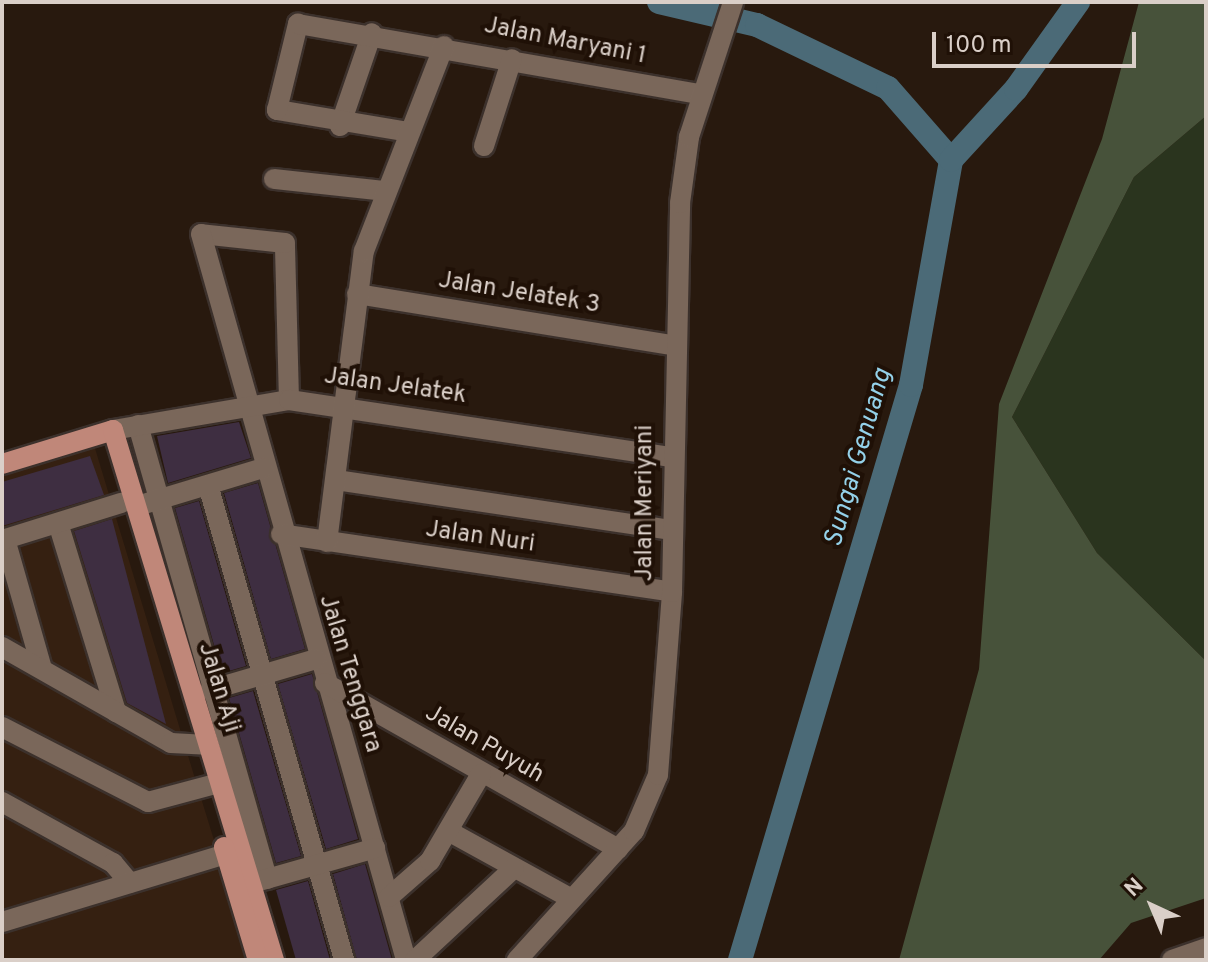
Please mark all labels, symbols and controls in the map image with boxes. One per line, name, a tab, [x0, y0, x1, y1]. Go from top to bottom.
street label: Jalan Maryani 1	[482, 12, 648, 72]
scale bar	[936, 16, 1140, 66]
text: 100 m	[946, 31, 1012, 61]
street label: Jalan Jelatek 3	[436, 267, 602, 321]
street label: Jalan Jelatek	[322, 363, 468, 411]
water label: Sungai Genuang	[819, 365, 899, 551]
street label: Jalan Meriyani	[632, 425, 660, 581]
street label: Jalan Nuri	[423, 516, 537, 560]
street label: Jalan Tenggara	[311, 591, 387, 757]
street label: Jalan Aji	[191, 639, 245, 737]
street label: Jalan Puyuh	[419, 699, 549, 791]
north arrow	[1112, 866, 1192, 946]
text: N	[1120, 873, 1150, 904]

